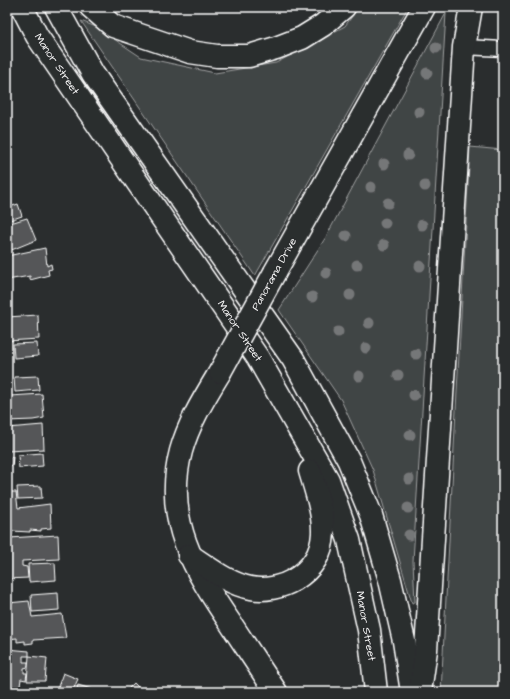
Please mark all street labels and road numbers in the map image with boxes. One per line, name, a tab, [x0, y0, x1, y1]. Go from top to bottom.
street label: Manor Street	[31, 30, 83, 98]
street label: Panorama Drive	[248, 235, 300, 313]
street label: Manor Street	[214, 297, 266, 365]
street label: Manor Street	[352, 590, 380, 663]

